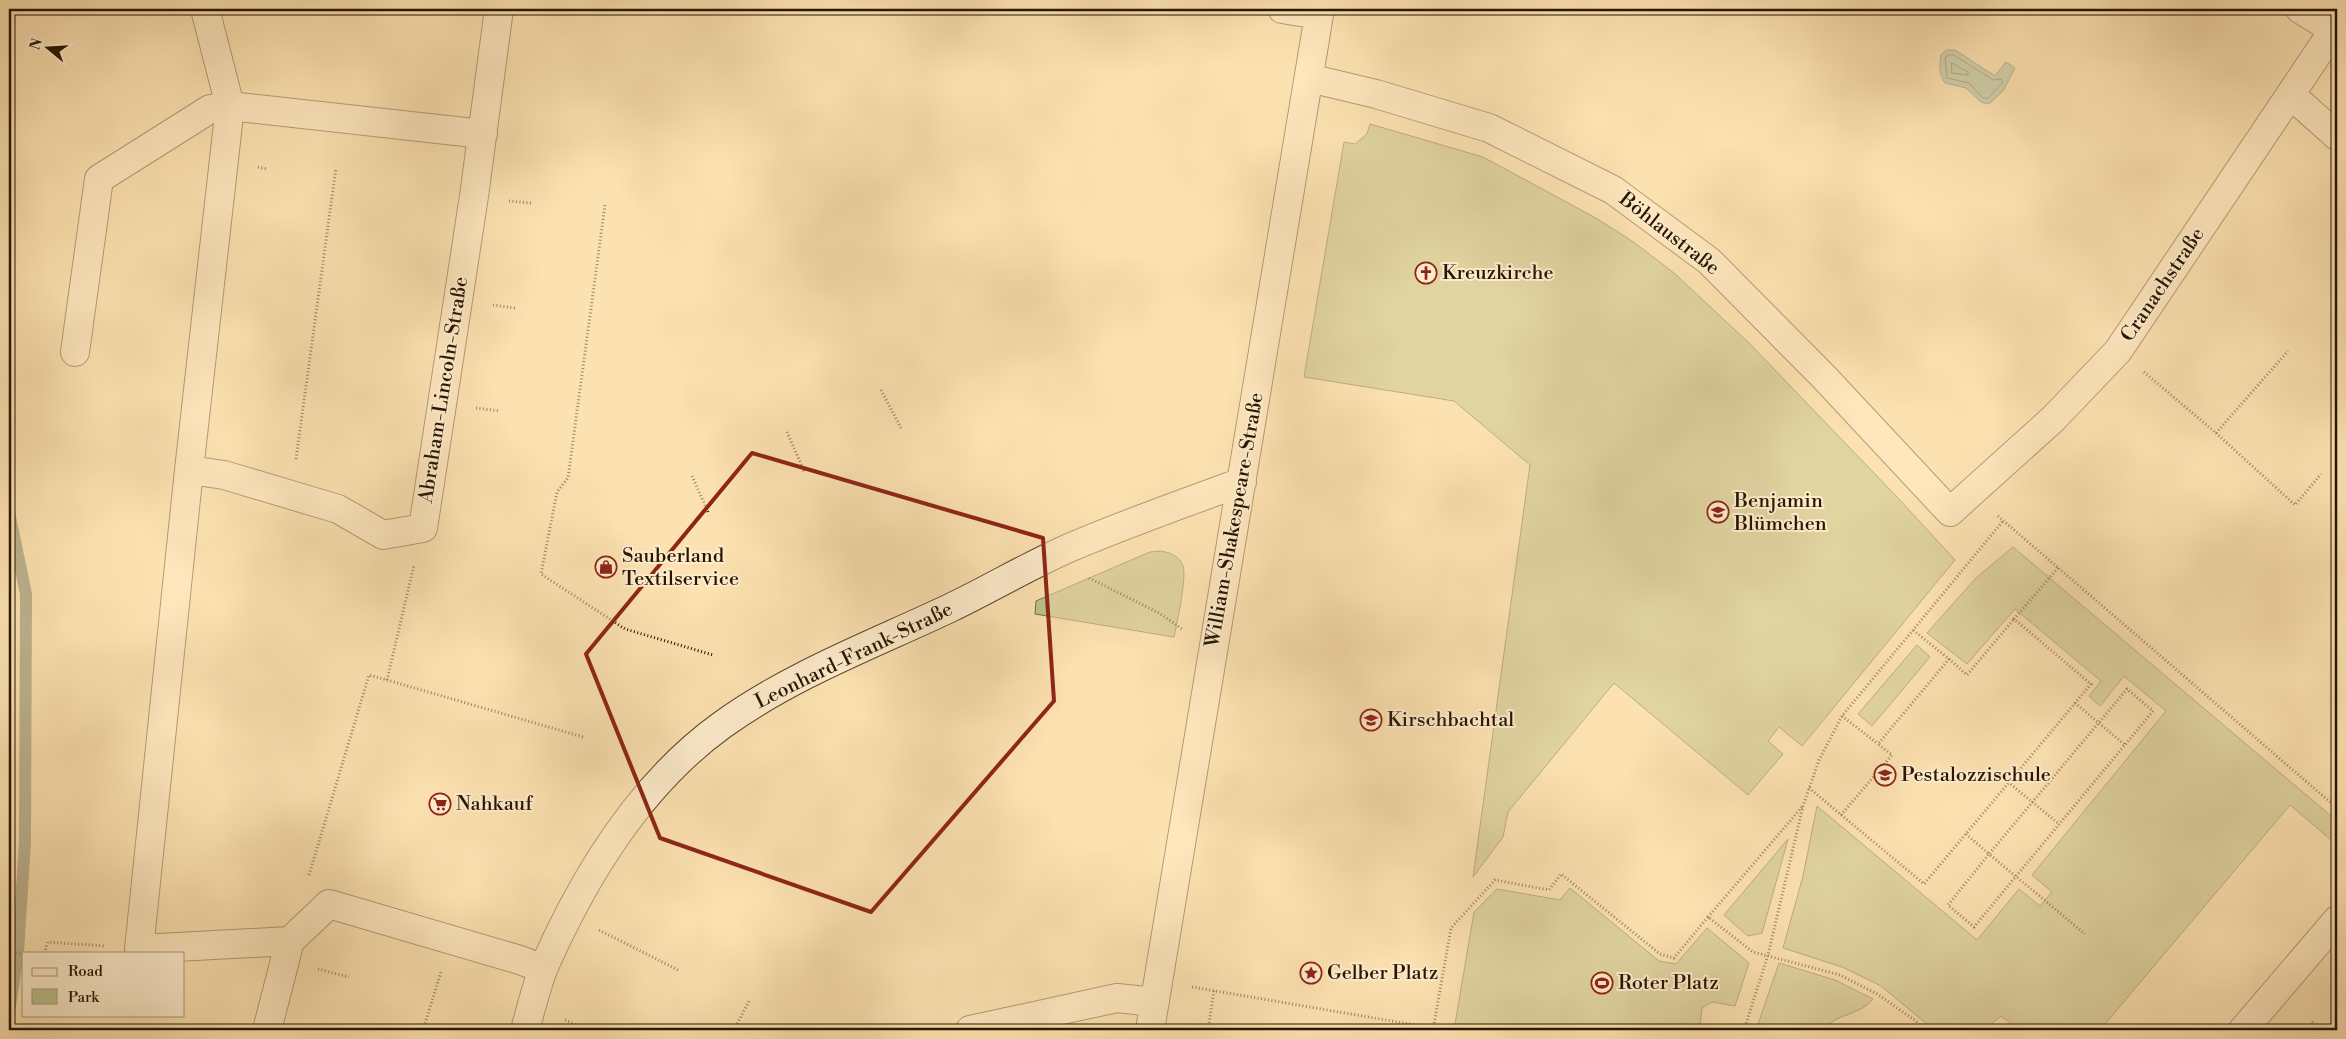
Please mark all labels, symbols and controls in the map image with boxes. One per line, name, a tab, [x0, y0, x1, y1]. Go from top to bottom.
north arrow	[22, 22, 72, 72]
text: N	[26, 36, 47, 52]
street label: Böhlaustraße	[1613, 186, 1724, 281]
street label: Cranachstraße	[2116, 223, 2210, 347]
church icon: Kreuzkirche	[1414, 261, 1438, 285]
place label: Kreuzkirche	[1442, 261, 1554, 286]
street label: Abraham-Lincoln-Straße	[414, 275, 474, 506]
street label: William-Shakespeare-Straße	[1200, 391, 1270, 650]
place label: Benjamin Blümchen	[1733, 489, 1827, 537]
school or university icon: Benjamin Blümchen	[1706, 500, 1730, 524]
place label: Sauberland Textilservice	[622, 544, 739, 592]
shop icon: Sauberland Textilservice	[594, 555, 618, 579]
street label: Leonhard-Frank-Straße	[751, 597, 957, 715]
school or university icon: Kirschbachtal	[1359, 708, 1383, 732]
place label: Kirschbachtal	[1387, 708, 1514, 733]
school or university icon: Pestalozzischule	[1873, 763, 1897, 787]
place label: Pestalozzischule	[1901, 763, 2051, 788]
supermarket icon: Nahkauf	[428, 792, 452, 816]
place label: Nahkauf	[456, 792, 533, 817]
legend	[22, 952, 185, 1016]
place icon: Gelber Platz	[1299, 961, 1323, 985]
place label: Gelber Platz	[1327, 961, 1438, 986]
text: Road	[68, 962, 103, 981]
sports icon: Roter Platz	[1590, 971, 1614, 995]
place label: Roter Platz	[1618, 971, 1719, 996]
text: Park	[68, 988, 100, 1007]

